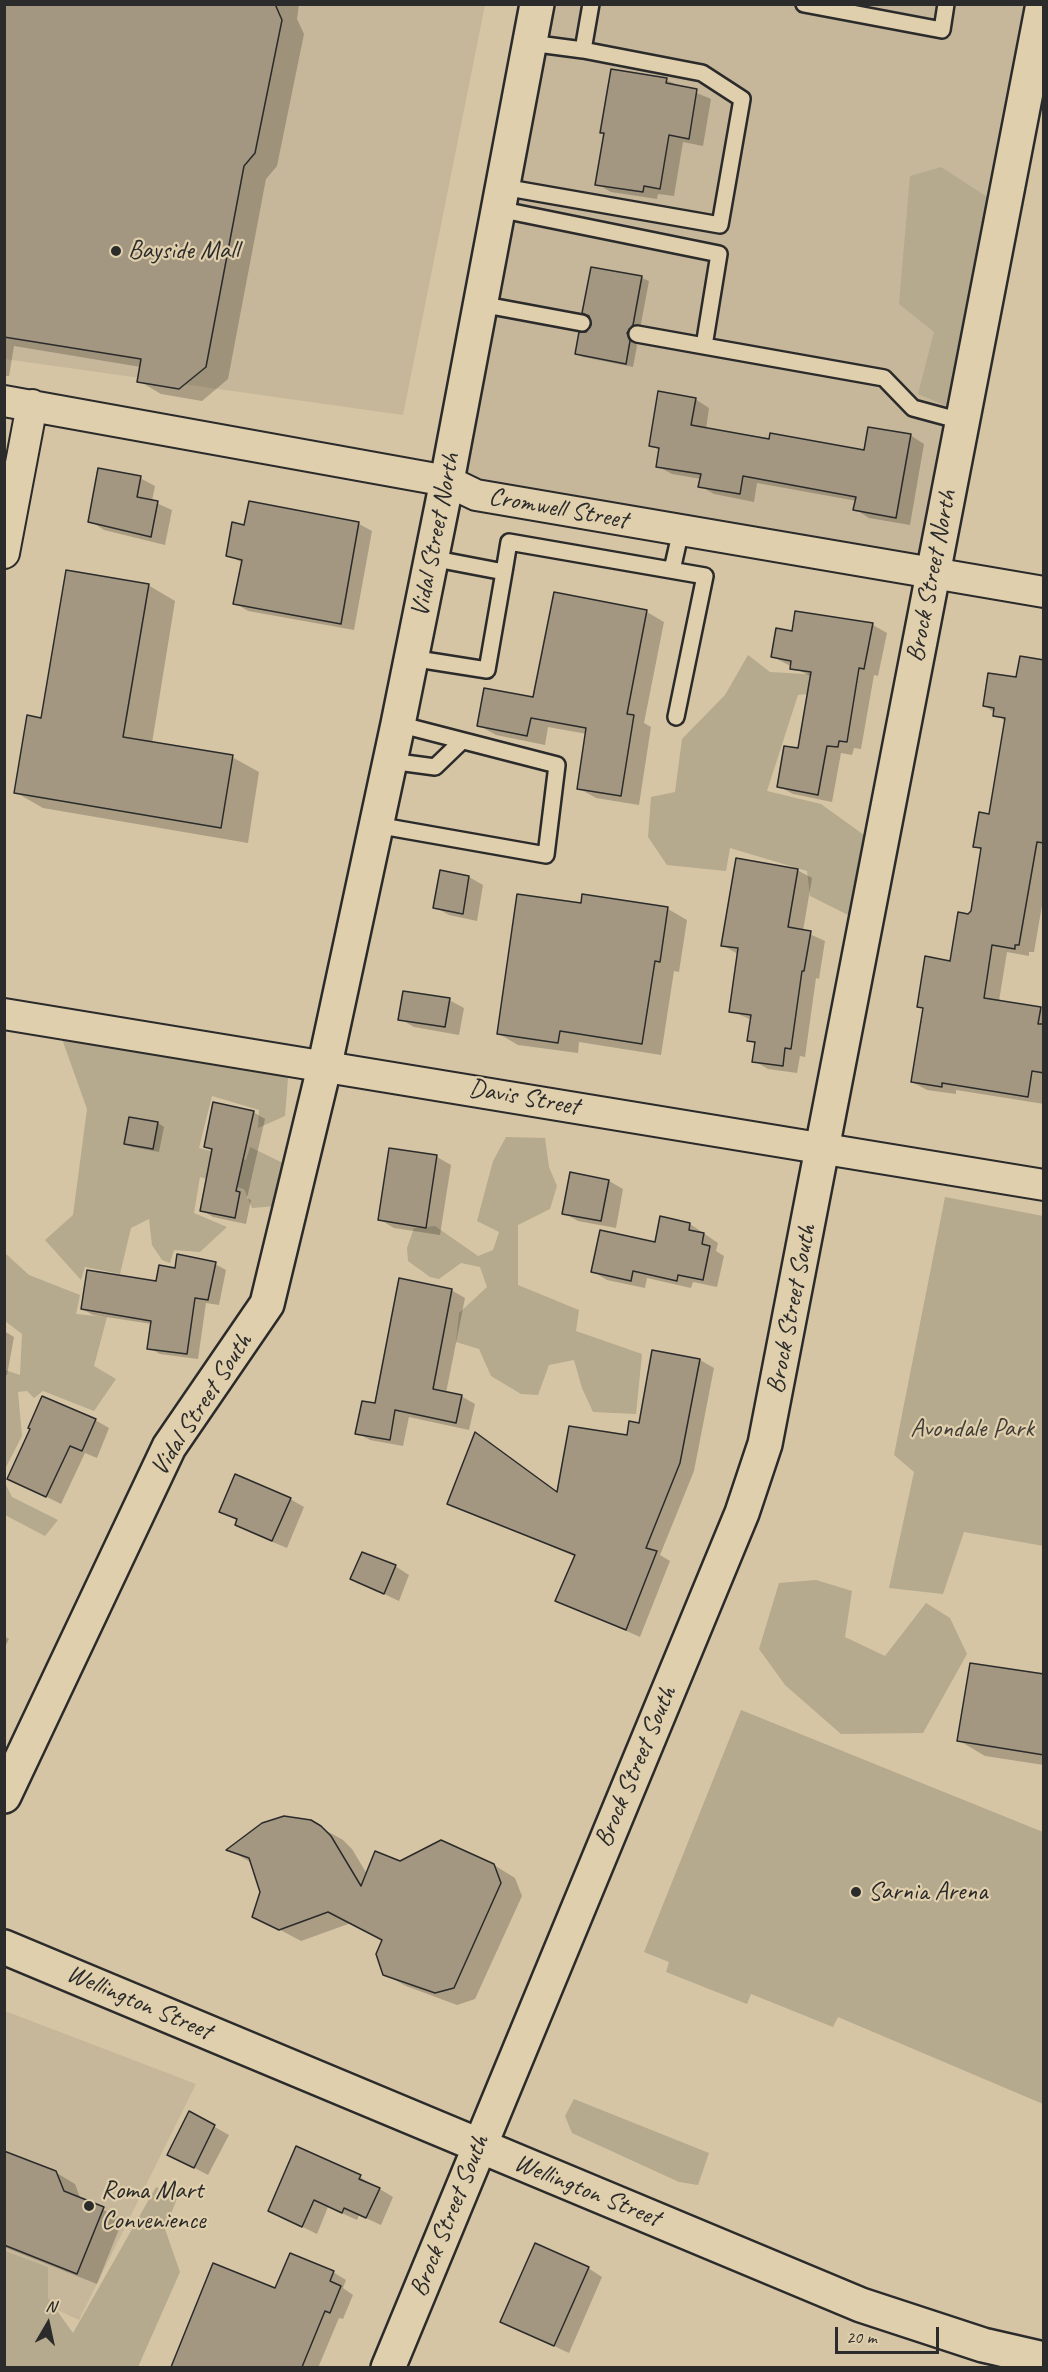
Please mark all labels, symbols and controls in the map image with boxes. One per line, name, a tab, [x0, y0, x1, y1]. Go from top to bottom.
place label: Bayside Mall	[128, 235, 239, 267]
marker: Bayside Mall	[109, 244, 123, 258]
street label: Vidal Street North	[405, 450, 467, 620]
street label: Cromwell Street	[486, 481, 630, 537]
street label: Brock Street North	[900, 487, 964, 665]
street label: Davis Street	[467, 1073, 581, 1123]
street label: Brock Street South	[760, 1222, 824, 1396]
street label: Vidal Street South	[144, 1328, 260, 1482]
park label: Avondale Park	[910, 1413, 1034, 1445]
street label: Brock Street South	[588, 1682, 684, 1852]
place label: Sarnia Arena	[868, 1876, 987, 1908]
marker: Sarnia Arena	[849, 1885, 863, 1899]
street label: Wellington Street	[62, 1958, 216, 2048]
street label: Brock Street South	[403, 2131, 497, 2301]
street label: Wellington Street	[509, 2148, 665, 2234]
place label: Roma Mart Convenience	[101, 2175, 205, 2236]
marker: Roma Mart Convenience	[82, 2199, 96, 2213]
north arrow	[18, 2294, 78, 2354]
text: N	[44, 2296, 57, 2317]
scale bar	[838, 2315, 942, 2353]
text: 20 m	[846, 2326, 877, 2348]

